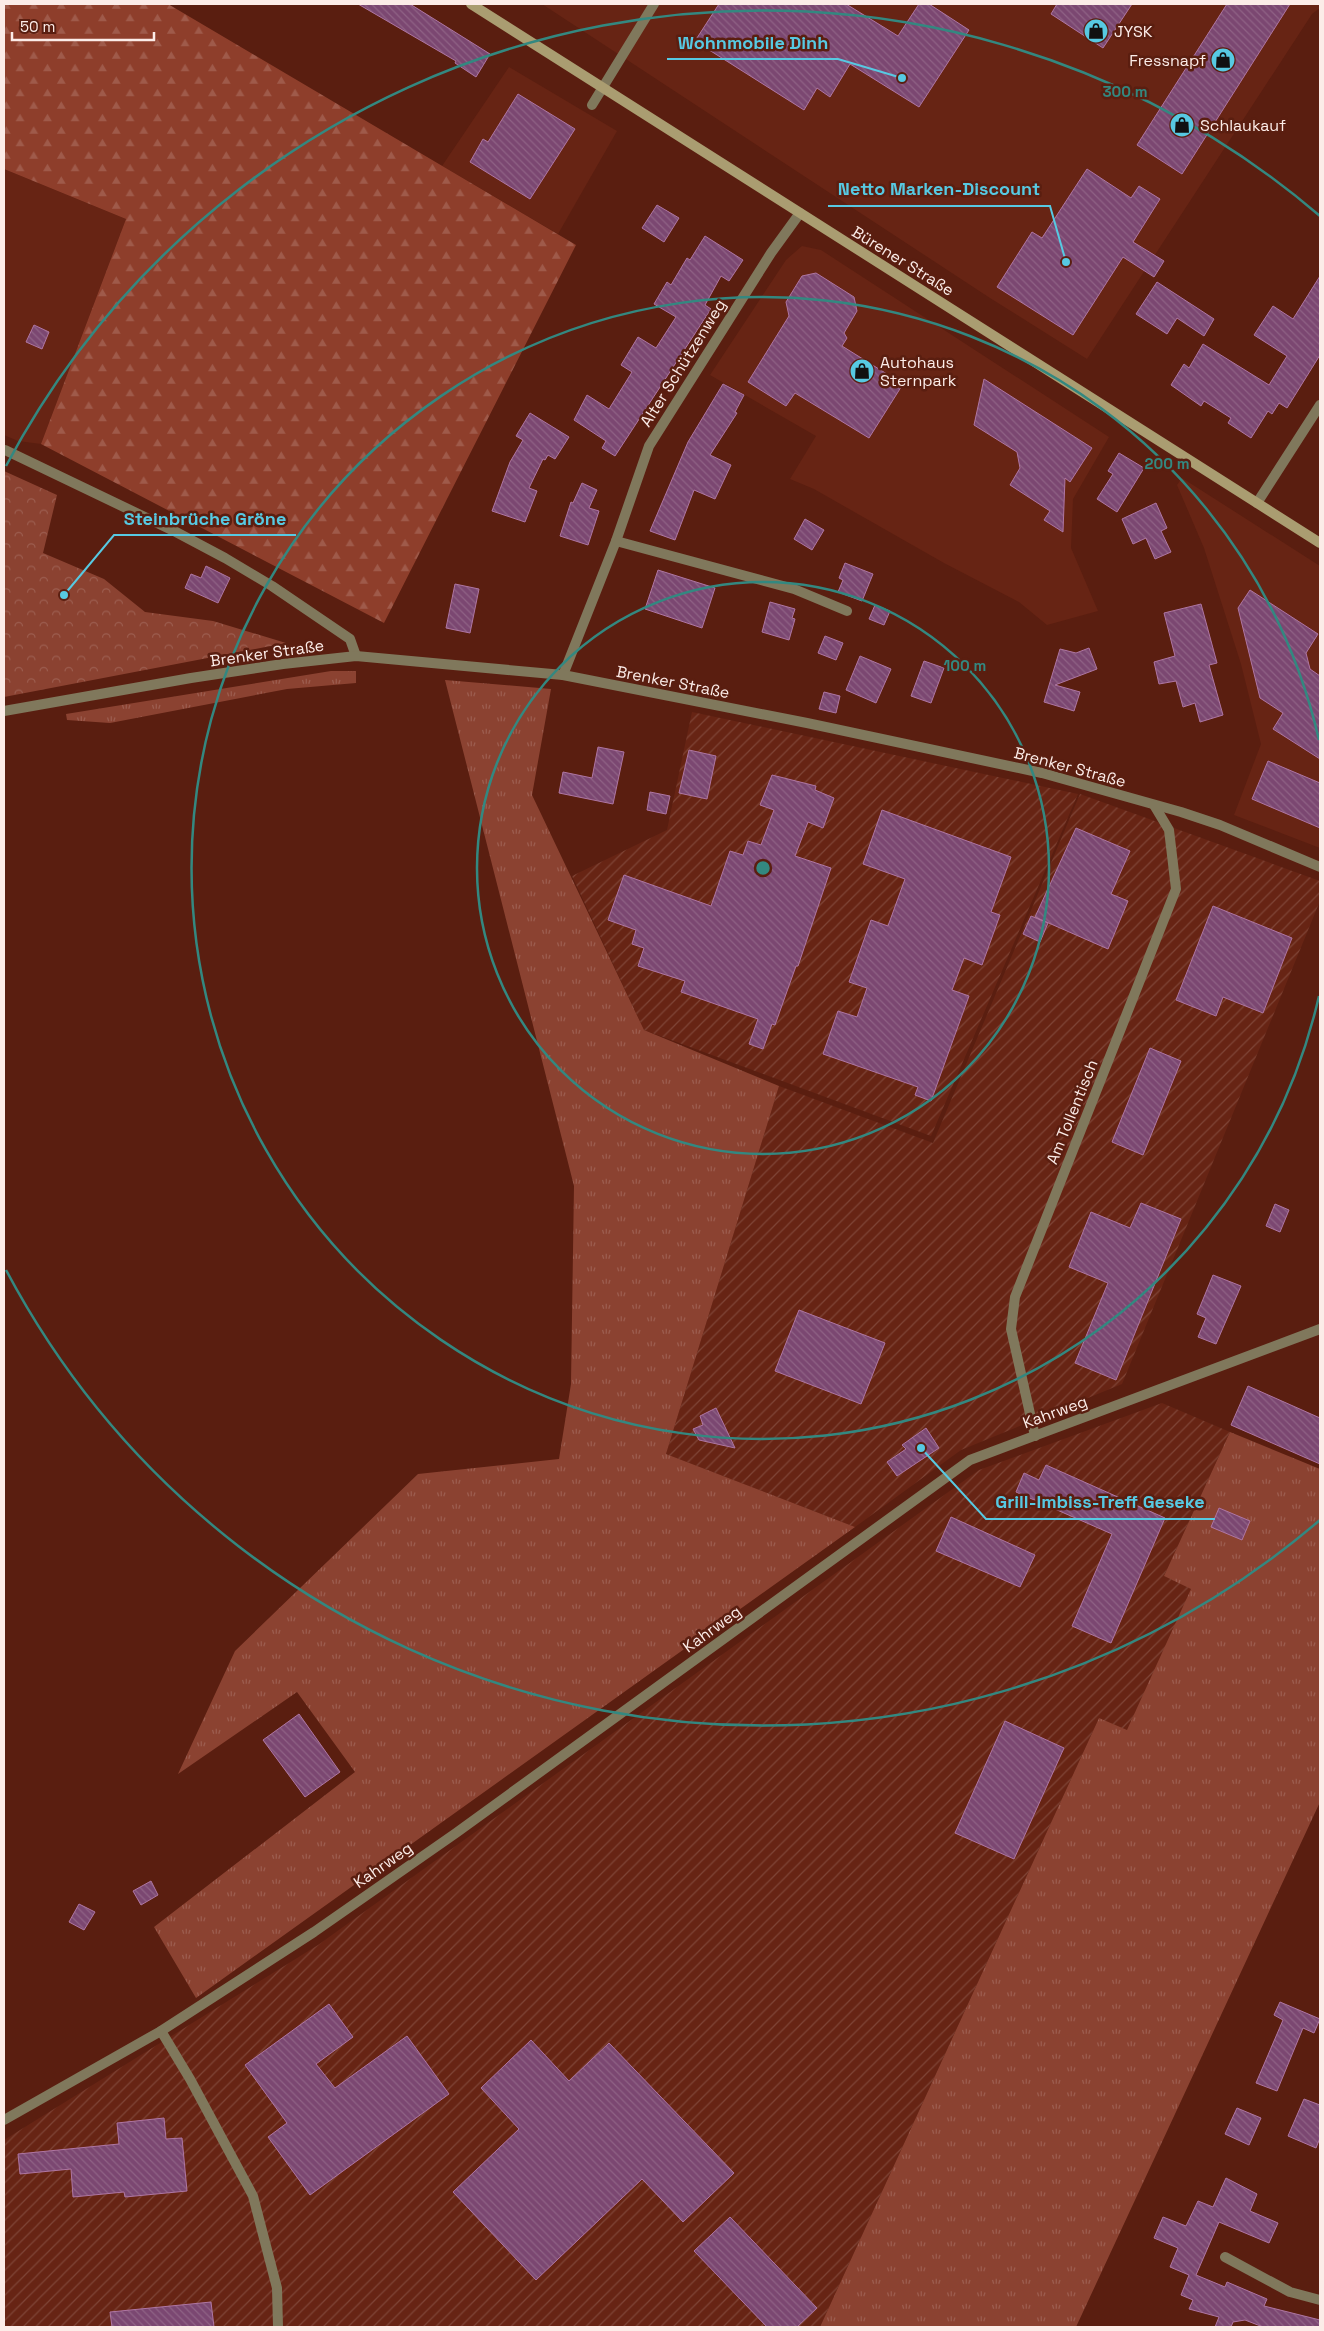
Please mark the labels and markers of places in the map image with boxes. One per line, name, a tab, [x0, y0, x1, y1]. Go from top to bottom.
shop icon: JYSK	[1083, 18, 1109, 44]
place label: JYSK	[1114, 21, 1153, 42]
callout: Wohnmobile Dinh	[667, 26, 838, 59]
shop icon: Fressnapf	[1210, 47, 1236, 73]
place label: Fressnapf	[1129, 50, 1206, 71]
shop icon: Schlaukauf	[1169, 112, 1195, 138]
place label: Schlaukauf	[1200, 115, 1286, 136]
callout: Netto Marken-Discount	[828, 173, 1050, 206]
place label: Autohaus Sternpark	[880, 352, 957, 391]
shop icon: Autohaus Sternpark	[849, 358, 875, 384]
callout: Steinbrüche Gröne	[114, 502, 296, 535]
centre of rings	[754, 859, 772, 877]
callout: Grill-Imbiss-Treff Geseke	[986, 1486, 1215, 1519]

